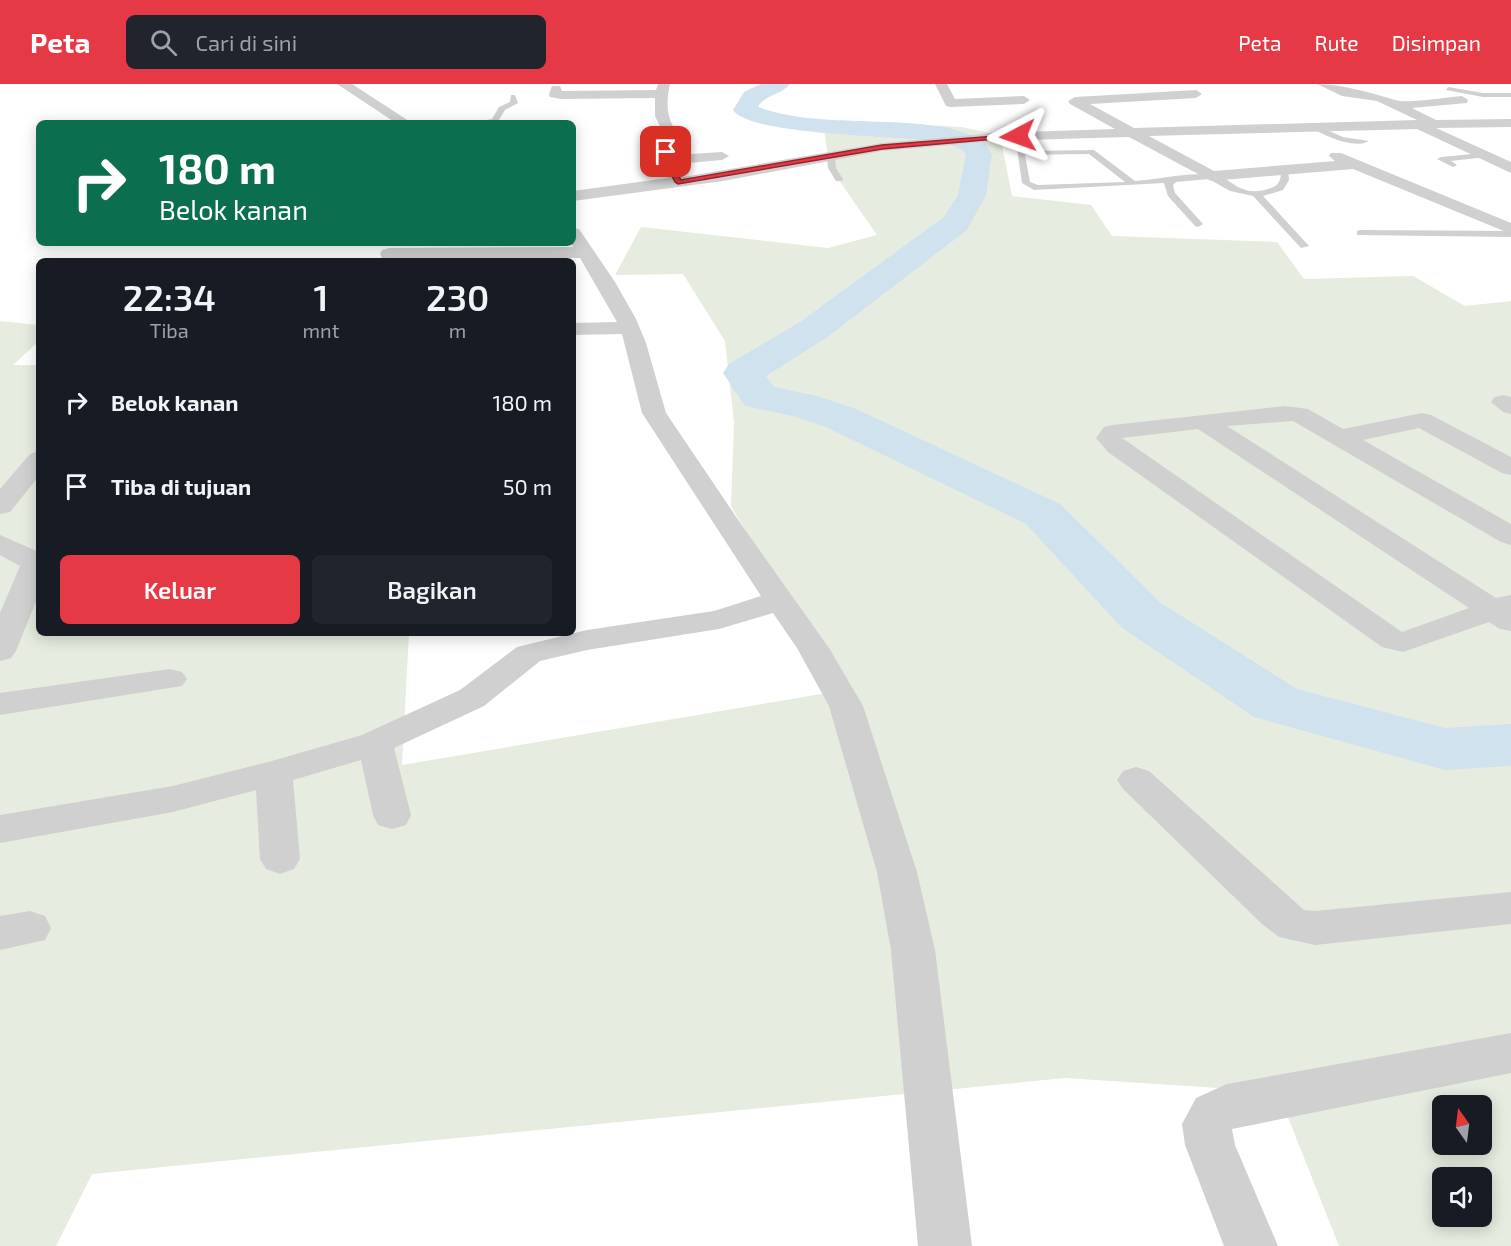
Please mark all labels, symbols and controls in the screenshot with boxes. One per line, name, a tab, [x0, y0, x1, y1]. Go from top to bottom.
search box	[126, 15, 546, 69]
text: Peta	[30, 25, 90, 59]
icon: search	[147, 26, 180, 59]
text: Cari di sini	[195, 29, 297, 55]
text: Peta	[1238, 30, 1281, 55]
text: Rute	[1314, 30, 1359, 55]
text: Disimpan	[1392, 30, 1481, 55]
position arrow	[986, 104, 1050, 168]
pin	[640, 126, 691, 177]
icon: arrive	[649, 135, 682, 168]
text: 180 m	[159, 142, 276, 192]
icon: right	[60, 144, 138, 222]
text: Belok kanan	[159, 193, 308, 225]
text: 22:34	[123, 275, 216, 318]
text: 1	[313, 275, 328, 318]
text: 230	[426, 275, 489, 318]
text: Tiba	[150, 318, 189, 342]
text: mnt	[303, 318, 339, 342]
text: m	[449, 318, 466, 342]
icon: right	[60, 386, 93, 419]
text: Belok kanan	[111, 389, 238, 415]
text: 180 m	[492, 389, 552, 415]
icon: arrive	[60, 470, 93, 503]
text: Tiba di tujuan	[111, 473, 251, 499]
text: 50 m	[503, 473, 552, 499]
button: Keluar	[60, 555, 300, 624]
button: Bagikan	[312, 555, 552, 624]
north arrow	[1432, 1095, 1492, 1155]
map controls	[1432, 1095, 1492, 1227]
button: sound	[1432, 1167, 1492, 1227]

